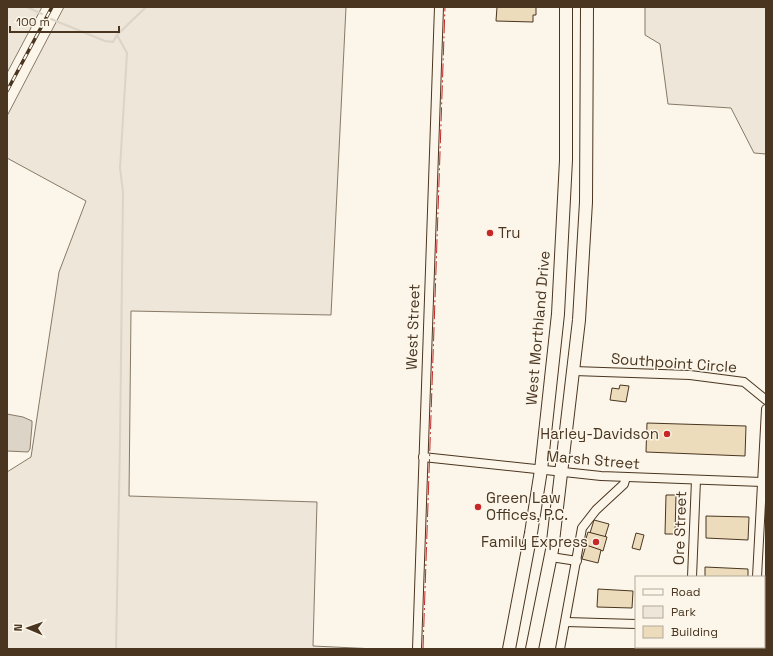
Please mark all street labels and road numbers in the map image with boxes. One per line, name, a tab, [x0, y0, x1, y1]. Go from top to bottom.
street label: West Morthland Drive	[521, 250, 554, 406]
street label: West Street	[402, 284, 424, 370]
street label: Southpoint Circle	[610, 349, 738, 376]
street label: Marsh Street	[545, 446, 641, 473]
street label: Ore Street	[669, 491, 690, 565]

